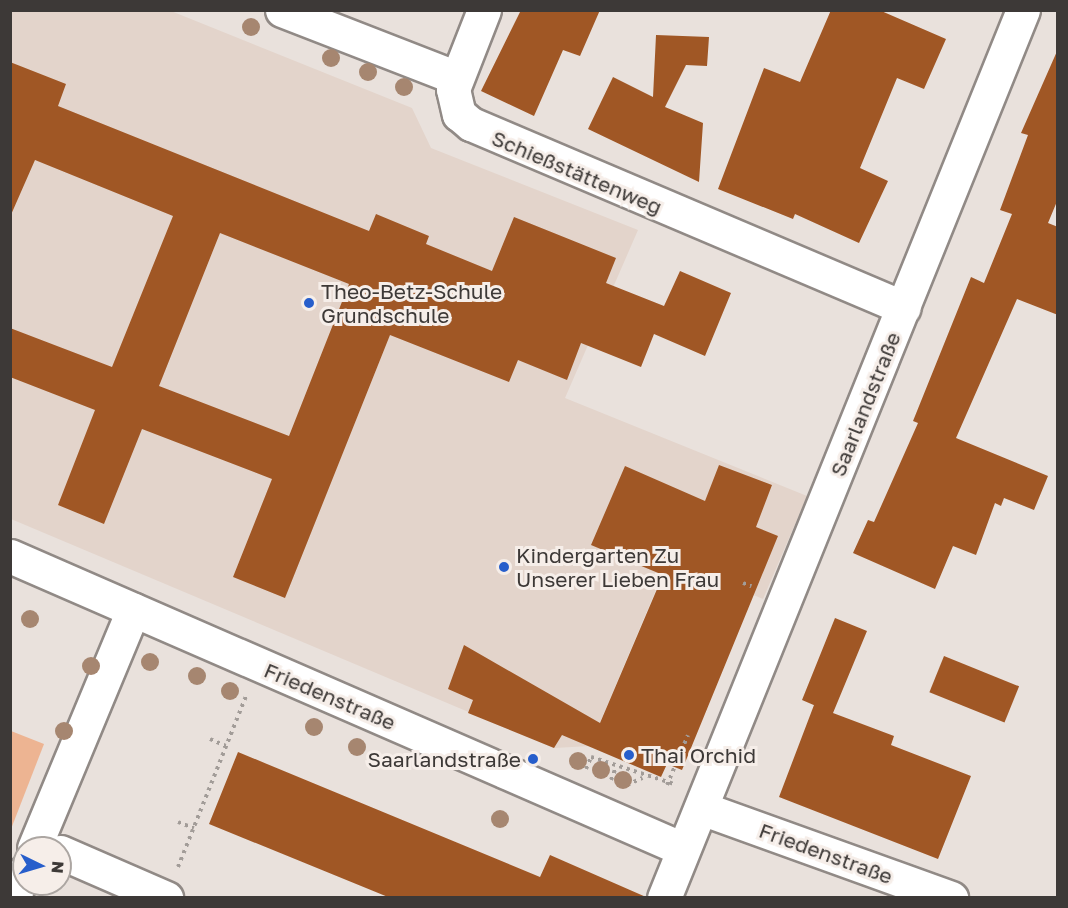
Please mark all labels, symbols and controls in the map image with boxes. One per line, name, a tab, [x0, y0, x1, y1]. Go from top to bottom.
street label: Schießstättenweg	[488, 125, 666, 219]
place label: Theo-Betz-Schule Grundschule	[321, 278, 502, 328]
marker: Theo-Betz-Schule Grundschule	[302, 296, 316, 310]
street label: Saarlandstraße	[825, 328, 905, 480]
place label: Kindergarten Zu Unserer Lieben Frau	[516, 542, 719, 592]
marker: Kindergarten Zu Unserer Lieben Frau	[497, 560, 511, 574]
street label: Friedenstraße	[261, 657, 399, 735]
place label: Thai Orchid	[641, 742, 756, 768]
place label: Saarlandstraße	[367, 746, 521, 772]
marker: Thai Orchid	[622, 748, 636, 762]
marker: Saarlandstraße	[526, 752, 540, 766]
street label: Friedenstraße	[756, 817, 896, 889]
north arrow	[12, 836, 72, 896]
text: N	[47, 860, 68, 874]

